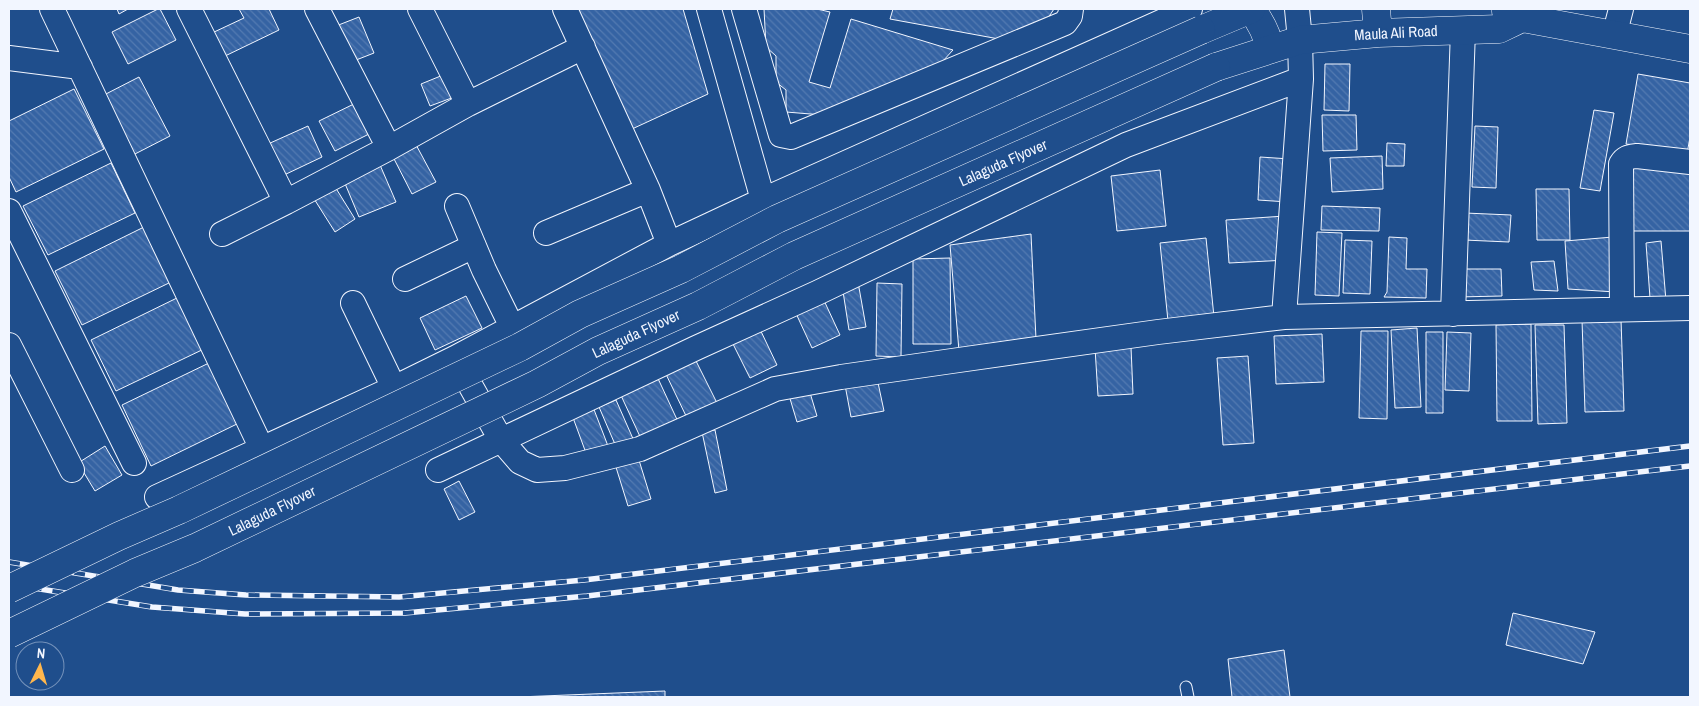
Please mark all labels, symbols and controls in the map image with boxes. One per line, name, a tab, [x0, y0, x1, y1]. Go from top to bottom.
street label: Maula Ali Road	[1354, 20, 1438, 45]
street label: Lalaguda Flyover	[955, 134, 1050, 191]
street label: Lalaguda Flyover	[589, 304, 683, 363]
street label: Lalaguda Flyover	[225, 480, 319, 541]
north arrow	[15, 641, 65, 691]
text: N	[36, 644, 46, 662]

